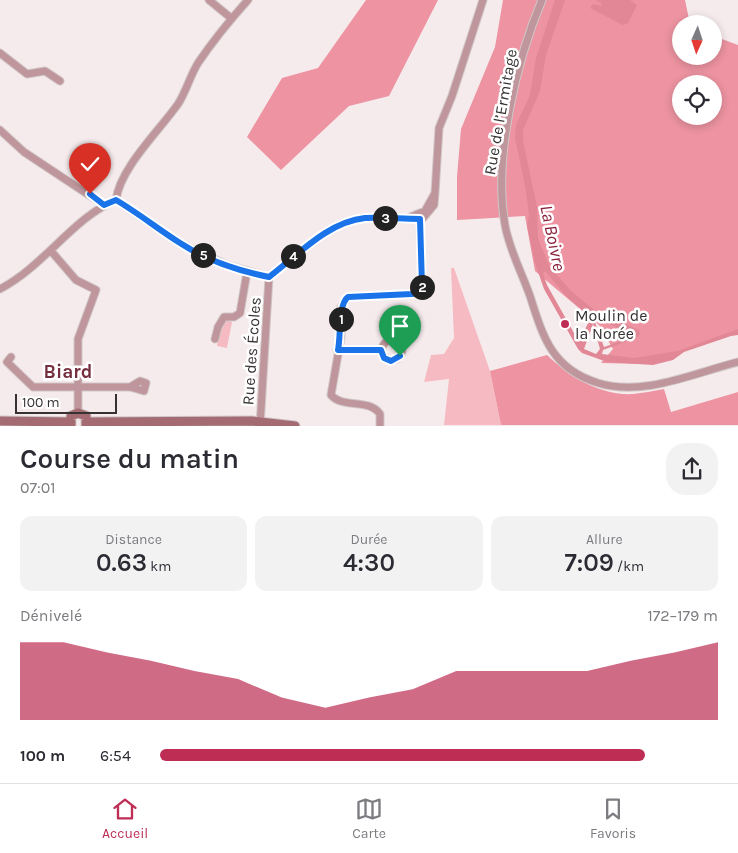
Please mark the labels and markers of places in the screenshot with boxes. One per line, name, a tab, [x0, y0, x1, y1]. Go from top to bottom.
pin	[69, 143, 111, 194]
pin: 3	[372, 206, 398, 230]
pin: 5	[190, 242, 216, 268]
pin: 4	[280, 244, 306, 268]
pin: 2	[410, 274, 434, 300]
pin	[379, 305, 421, 356]
pin: 1	[328, 306, 354, 332]
place label: Moulin de la Norée	[575, 306, 647, 343]
marker: Moulin de la Norée	[559, 318, 571, 330]

